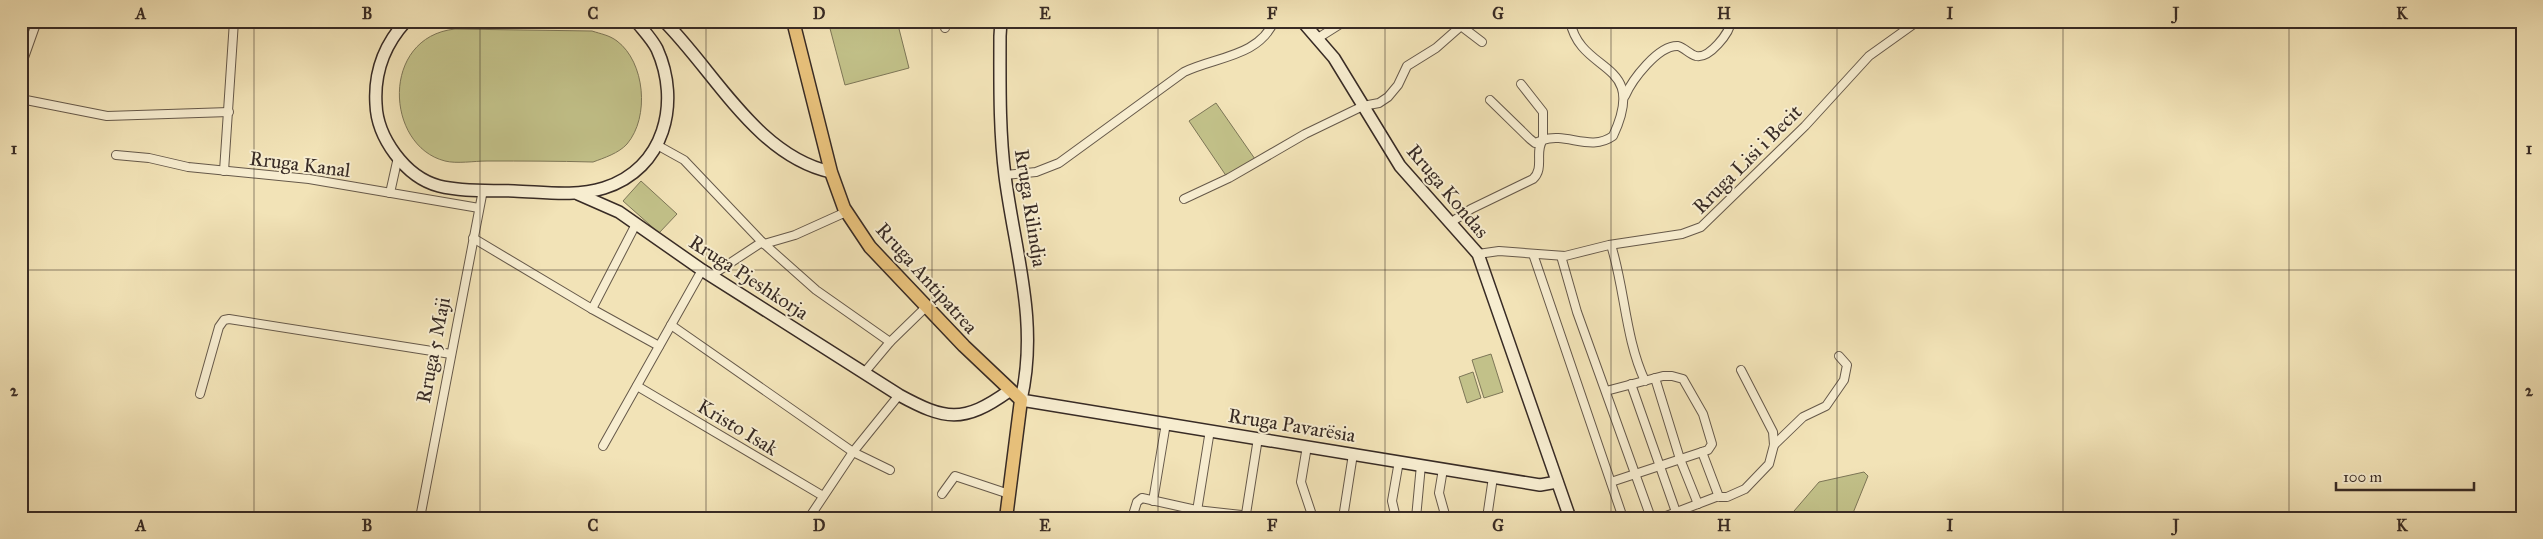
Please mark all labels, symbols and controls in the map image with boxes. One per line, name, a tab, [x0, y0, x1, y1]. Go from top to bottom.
text: A	[135, 4, 147, 23]
text: B	[362, 4, 372, 23]
text: C	[588, 4, 599, 23]
text: D	[813, 4, 826, 23]
text: E	[1039, 4, 1051, 23]
text: F	[1267, 4, 1278, 23]
text: G	[1492, 4, 1504, 23]
text: H	[1717, 4, 1731, 23]
text: I	[1947, 4, 1954, 23]
text: J	[2171, 4, 2180, 24]
text: K	[2396, 4, 2408, 23]
street label: Rruga Lisi i Becit	[1688, 100, 1807, 219]
text: 1	[11, 139, 18, 158]
street label: Rruga Kondas	[1401, 139, 1494, 243]
text: 1	[2526, 139, 2533, 158]
street label: Rruga Kanal	[248, 146, 353, 183]
street label: Rruga Rilindja	[1009, 147, 1052, 269]
street label: Rruga Antipatrea	[870, 218, 983, 339]
street label: Rruga Pjeshkorja	[684, 229, 814, 326]
street label: Rruga 5 Maji	[411, 294, 456, 405]
text: 2	[10, 381, 19, 400]
text: 2	[2525, 381, 2534, 400]
street label: Kristo Isak	[693, 394, 783, 461]
street label: Rruga Pavarësia	[1226, 403, 1358, 448]
scale bar	[2336, 459, 2473, 491]
text: 100 m	[2343, 468, 2383, 486]
text: A	[135, 516, 147, 535]
text: B	[362, 516, 372, 535]
text: C	[588, 516, 599, 535]
text: D	[813, 516, 826, 535]
text: E	[1039, 516, 1051, 535]
text: F	[1267, 516, 1278, 535]
text: G	[1492, 516, 1504, 535]
text: H	[1717, 516, 1731, 535]
text: I	[1947, 516, 1954, 535]
text: J	[2171, 516, 2180, 536]
text: K	[2396, 516, 2408, 535]

